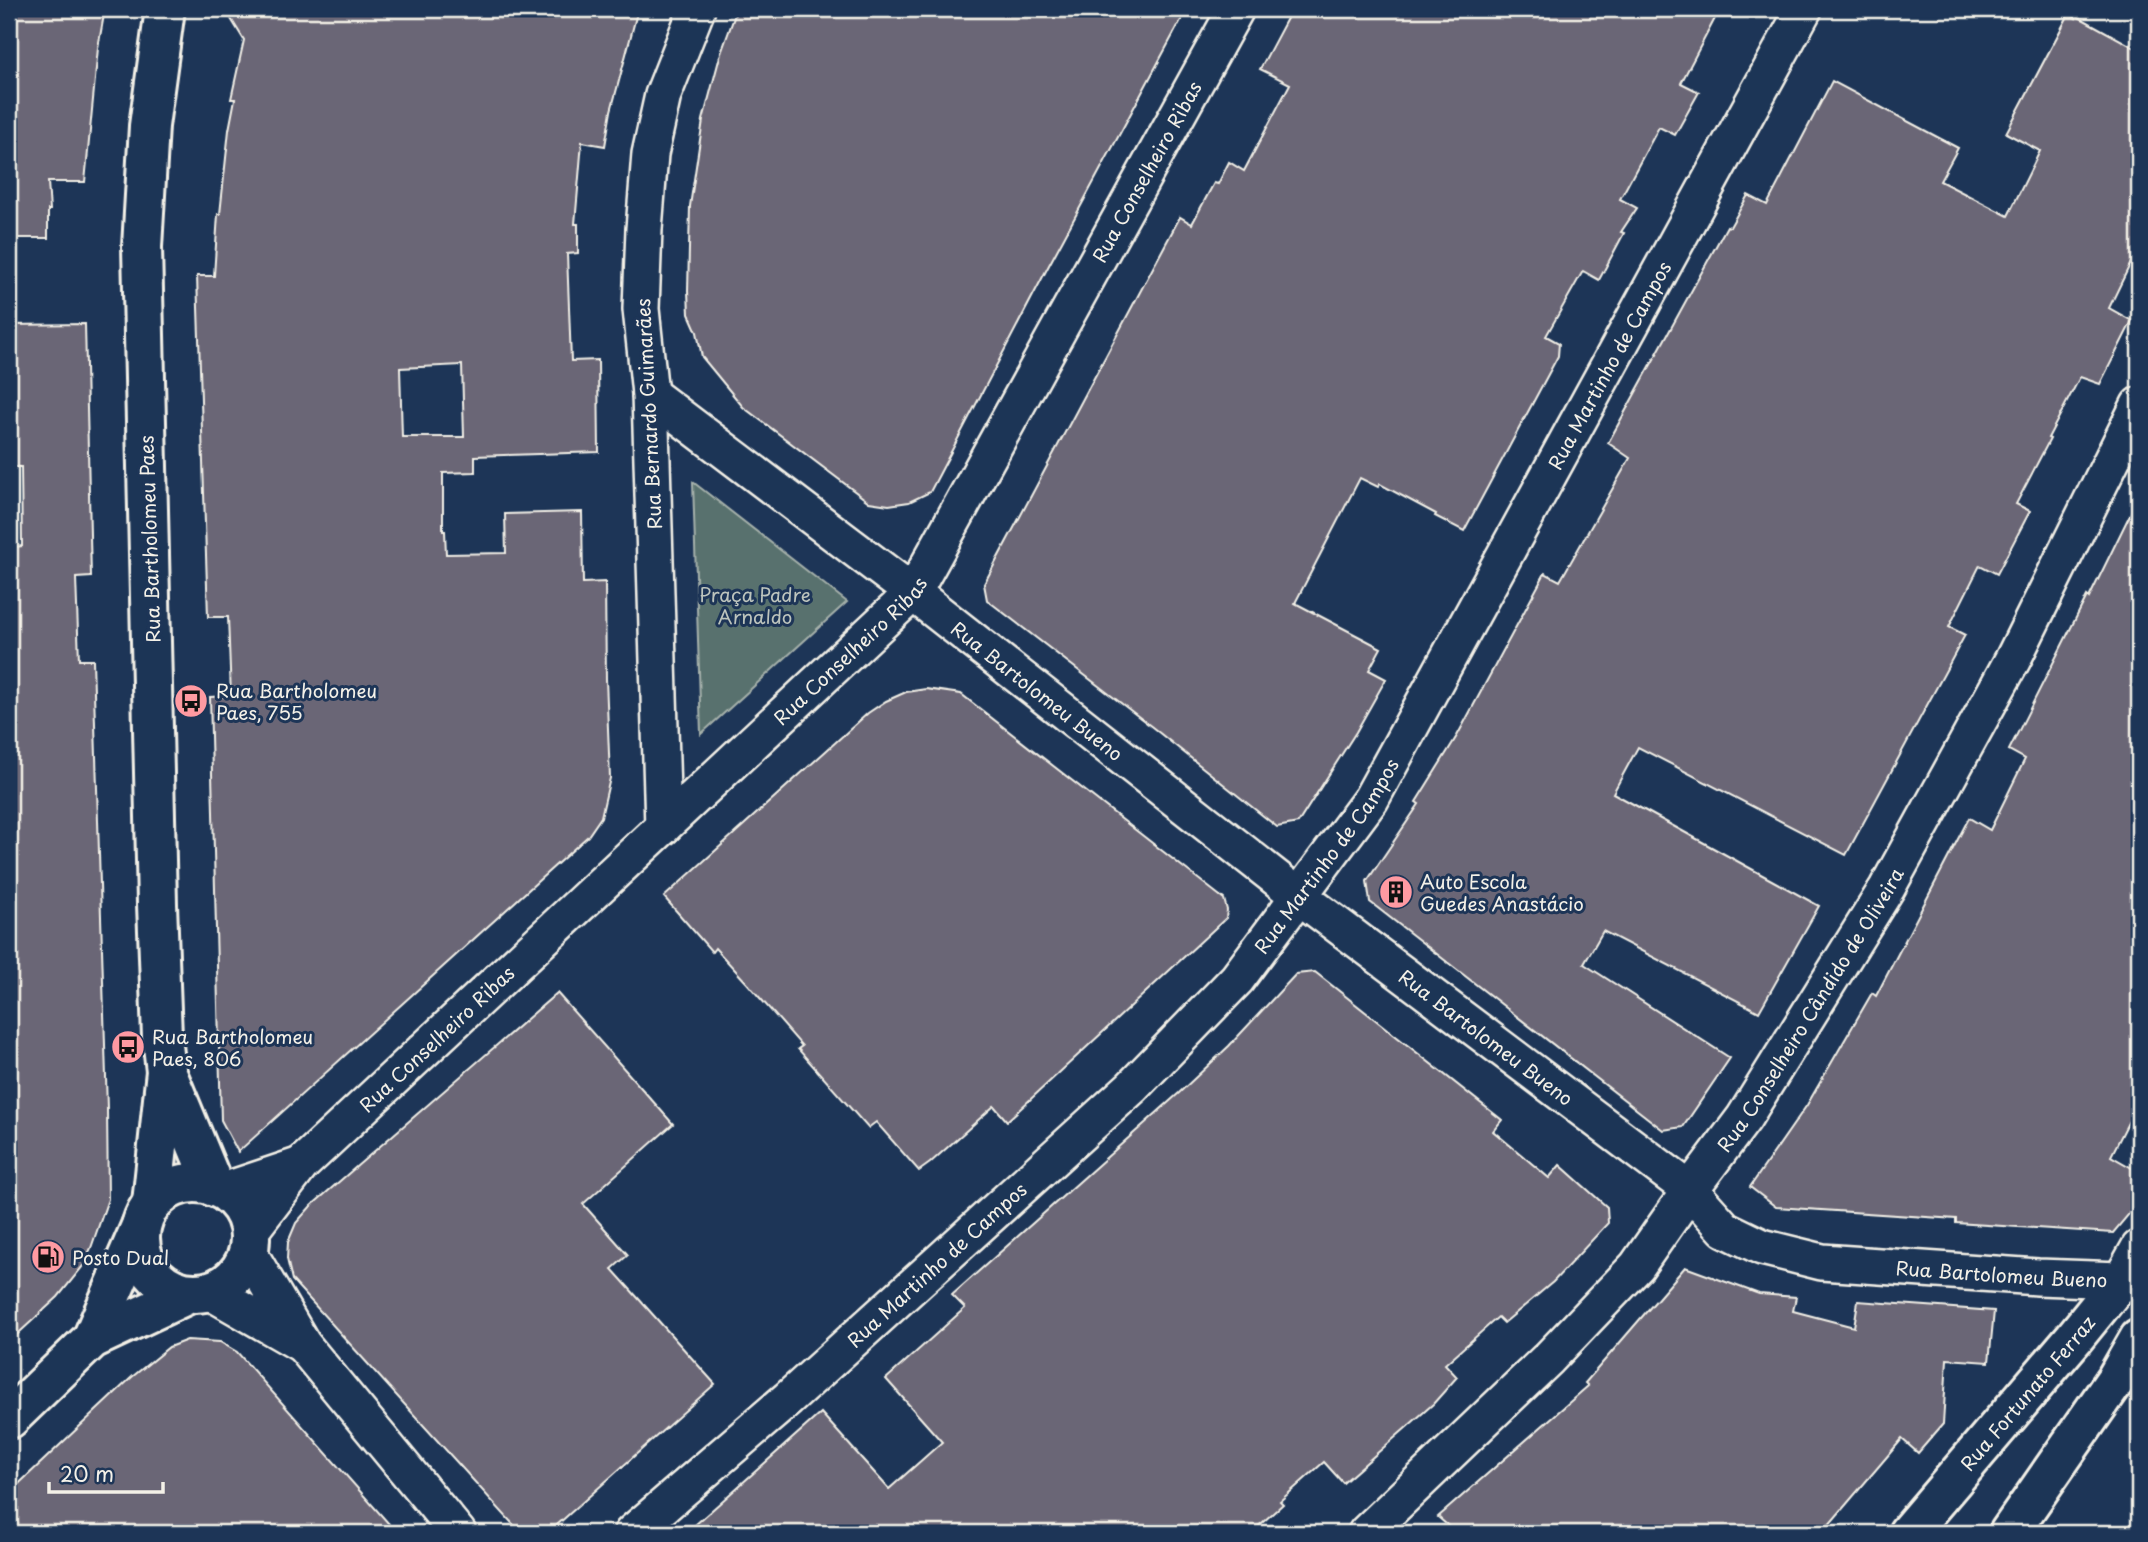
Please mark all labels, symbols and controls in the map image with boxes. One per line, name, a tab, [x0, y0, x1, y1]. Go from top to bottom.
street label: Rua Conselheiro Ribas	[1085, 76, 1208, 267]
street label: Rua Martinho de Campos	[1540, 256, 1677, 474]
street label: Rua Bernardo Guimarães	[628, 298, 668, 530]
street label: Rua Bartholomeu Paes	[131, 435, 167, 643]
street label: Rua Conselheiro Ribas	[767, 572, 933, 731]
park label: Praça Padre Arnaldo	[699, 580, 811, 630]
street label: Rua Bartolomeu Bueno	[945, 614, 1129, 767]
place label: Rua Bartholomeu Paes, 755	[216, 676, 377, 726]
bus stop icon: Rua Bartholomeu Paes, 755	[172, 682, 210, 720]
street label: Rua Martinho de Campos	[1247, 753, 1405, 959]
street label: Rua Conselheiro Cândido de Oliveira	[1710, 862, 1910, 1157]
place label: Auto Escola Guedes Anastácio	[1420, 867, 1584, 917]
building icon: Auto Escola Guedes Anastácio	[1377, 873, 1415, 911]
street label: Rua Conselheiro Ribas	[353, 959, 520, 1118]
street label: Rua Bartolomeu Bueno	[1393, 962, 1579, 1112]
place label: Rua Bartholomeu Paes, 806	[152, 1022, 313, 1072]
bus stop icon: Rua Bartholomeu Paes, 806	[109, 1028, 147, 1066]
street label: Rua Martinho de Campos	[840, 1175, 1032, 1353]
fuel station icon: Posto Dual	[29, 1238, 67, 1276]
place label: Posto Dual	[72, 1243, 169, 1271]
street label: Rua Bartolomeu Bueno	[1895, 1253, 2108, 1293]
street label: Rua Fortunato Ferraz	[1953, 1309, 2101, 1476]
scale bar	[49, 1451, 163, 1495]
text: 20 m	[60, 1457, 114, 1489]

